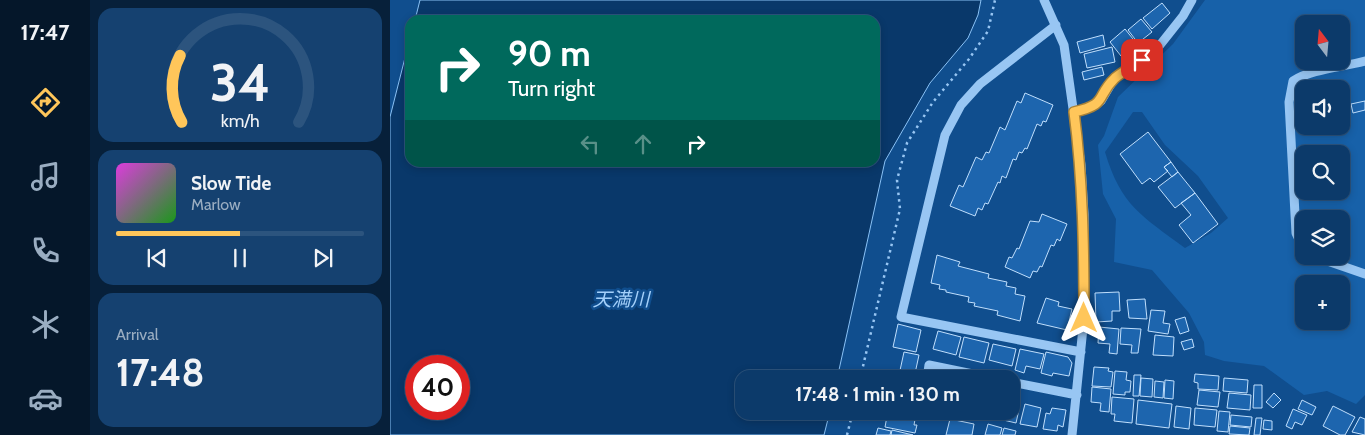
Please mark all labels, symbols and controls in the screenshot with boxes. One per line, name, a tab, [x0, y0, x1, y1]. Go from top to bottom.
north arrow	[1295, 15, 1350, 70]
map controls	[1295, 15, 1350, 330]
text: 17:47	[20, 19, 70, 46]
text: 90 m	[508, 32, 591, 75]
icon: right	[425, 35, 490, 100]
pin	[1121, 39, 1163, 81]
icon: arrive	[1128, 46, 1156, 74]
text: 34	[210, 51, 270, 114]
text: Turn right	[508, 75, 595, 102]
button: sound	[1295, 80, 1350, 135]
icon: directions	[28, 85, 63, 120]
text: km/h	[220, 110, 260, 131]
icon: left	[576, 130, 604, 158]
icon: ahead	[629, 130, 657, 158]
icon: right	[682, 130, 710, 158]
button: search	[1295, 145, 1350, 200]
icon: music	[28, 159, 63, 194]
text: Slow Tide	[191, 172, 271, 195]
text: Marlow	[191, 195, 241, 214]
button: layers	[1295, 210, 1350, 265]
icon: phone	[28, 233, 63, 268]
icon: previous	[143, 244, 171, 272]
icon: pause	[226, 244, 254, 272]
icon: next	[309, 244, 337, 272]
button: +	[1295, 275, 1350, 330]
water label: 天満川	[592, 288, 651, 311]
position arrow	[1057, 291, 1109, 343]
icon: climate	[28, 307, 63, 342]
text: Arrival	[116, 325, 159, 344]
text: 17:48	[116, 349, 204, 396]
speed limit sign: 40	[405, 355, 470, 420]
icon: car	[28, 381, 63, 416]
text: 17:48 · 1 min · 130 m	[795, 383, 960, 406]

